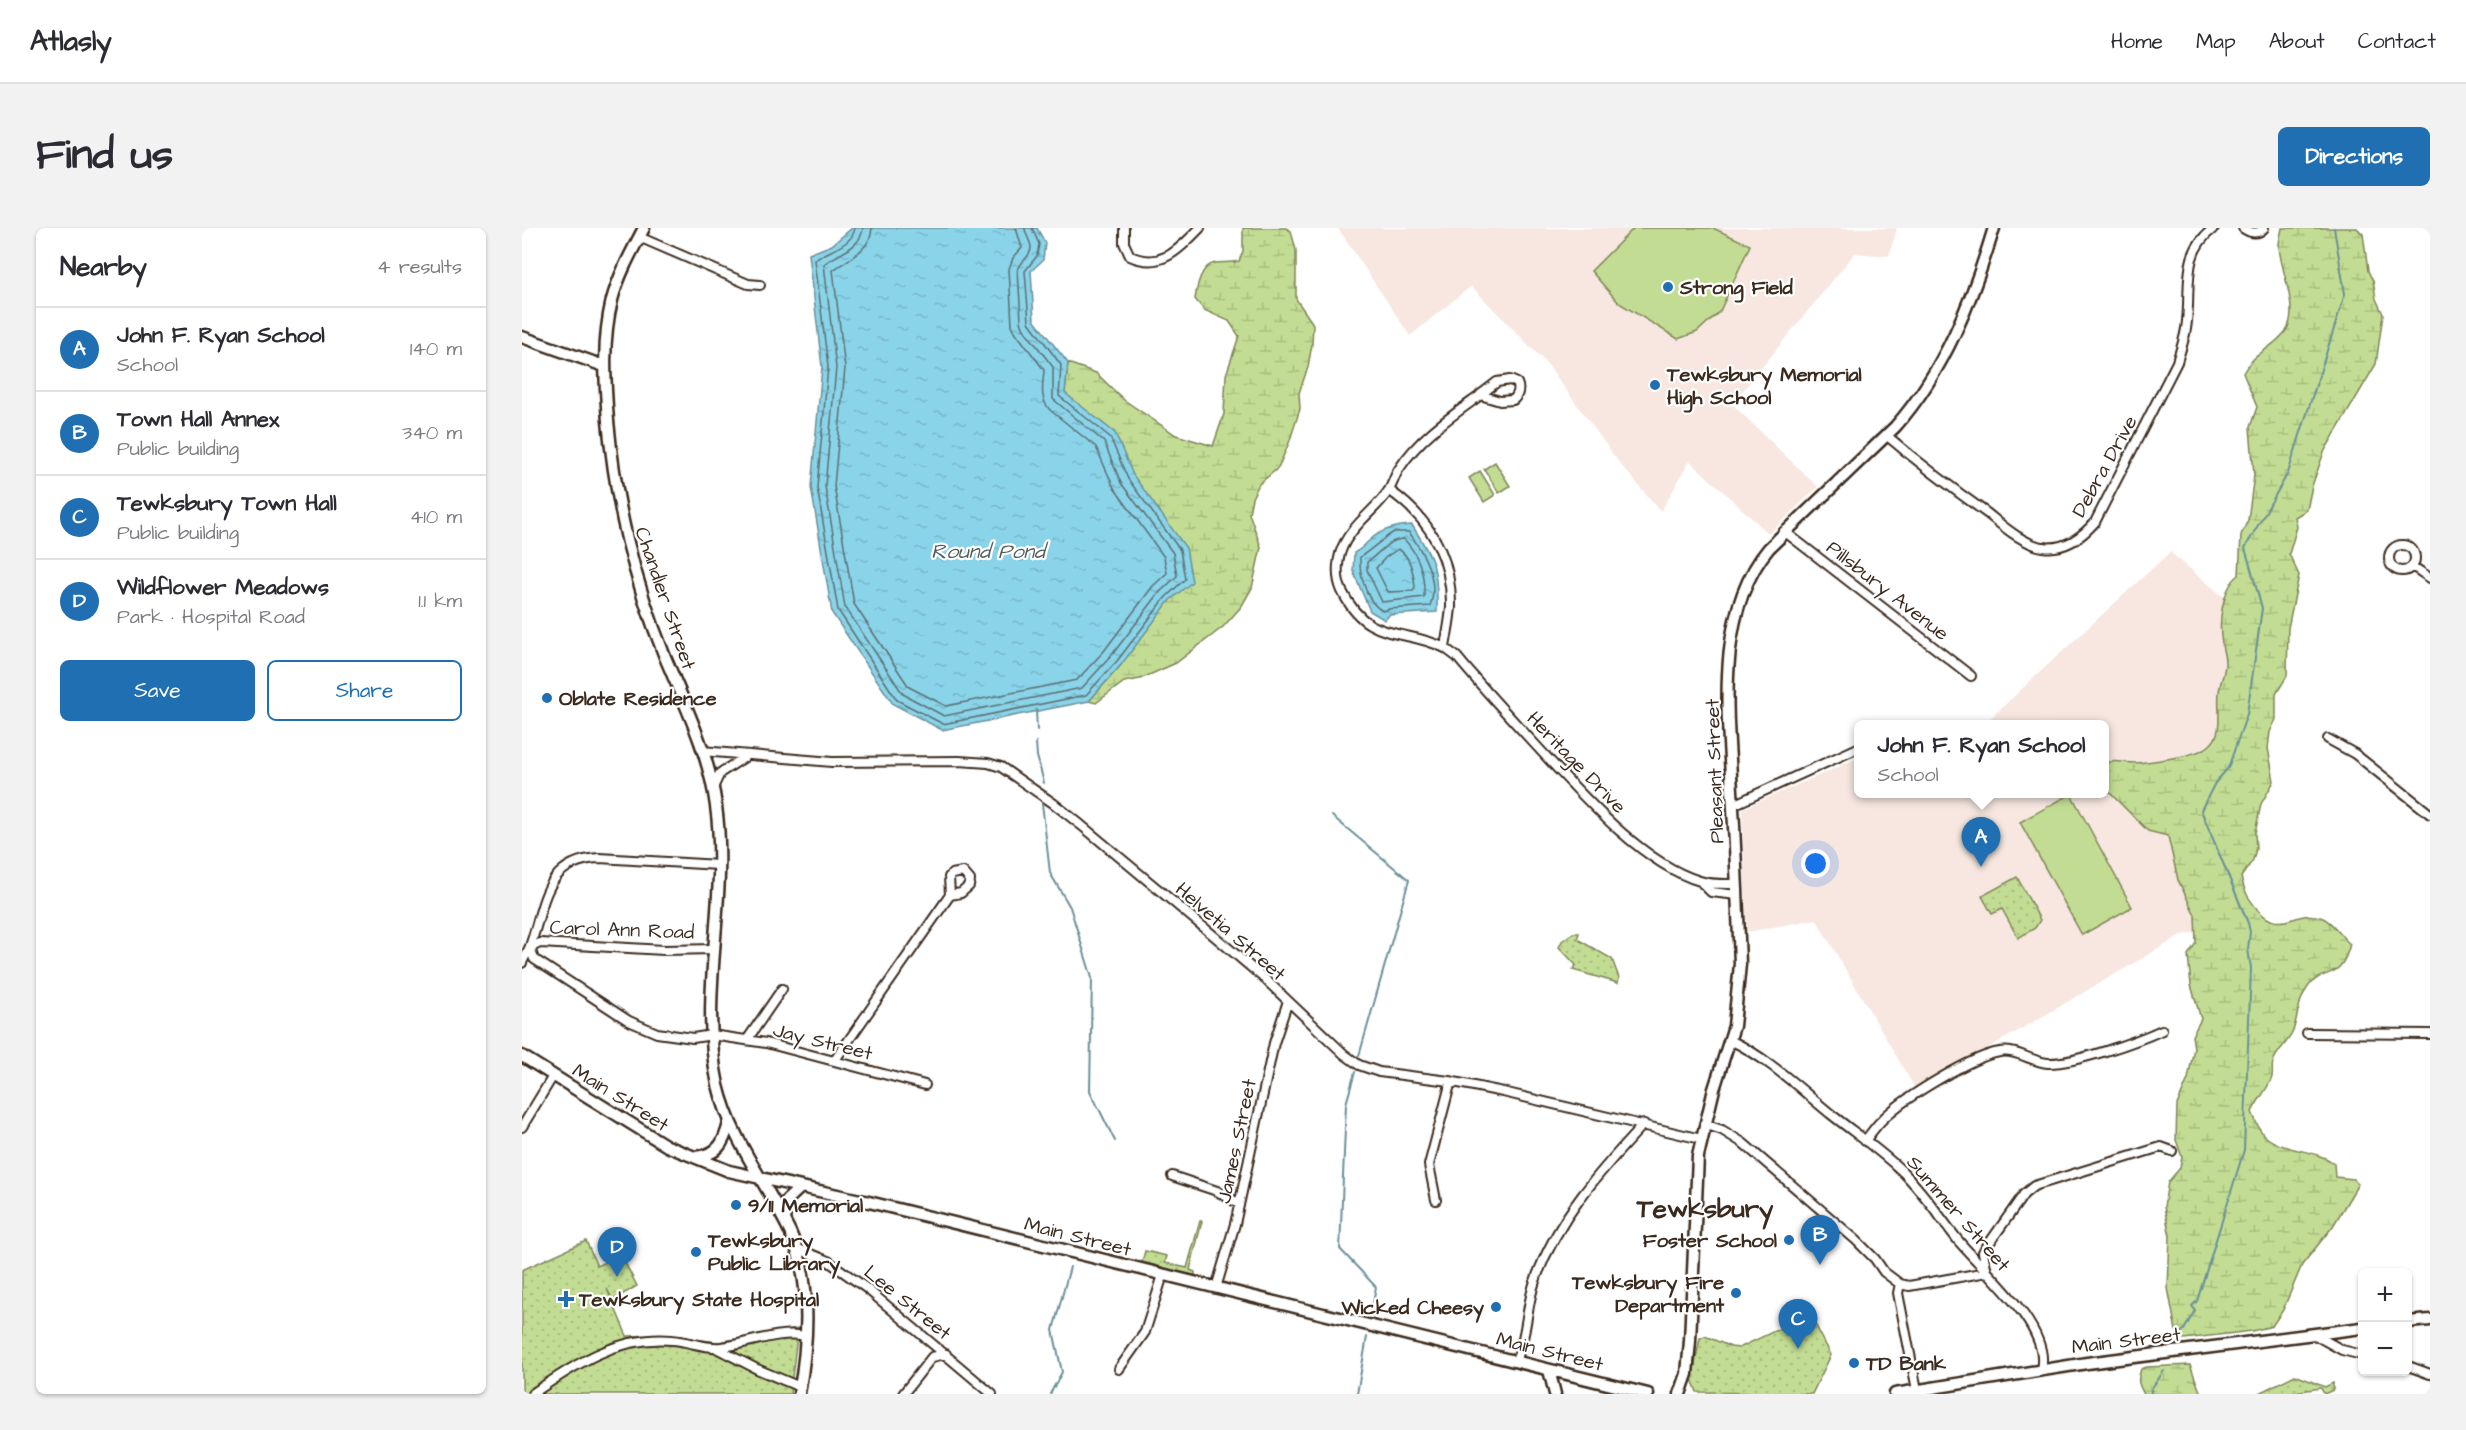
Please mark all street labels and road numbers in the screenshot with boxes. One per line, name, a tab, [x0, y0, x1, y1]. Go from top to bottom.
street label: Debra Drive	[2065, 410, 2144, 522]
street label: Chandler Street	[628, 523, 703, 673]
street label: Pillsbury Avenue	[1820, 534, 1955, 648]
street label: Pleasant Street	[1698, 698, 1732, 844]
street label: Heritage Drive	[1519, 705, 1633, 821]
street label: Helvetia Street	[1169, 876, 1292, 988]
street label: Carol Ann Road	[549, 913, 695, 947]
street label: Jay Street	[770, 1016, 875, 1069]
street label: Main Street	[567, 1057, 674, 1139]
street label: James Street	[1210, 1076, 1264, 1206]
street label: Summer Street	[1900, 1149, 2017, 1278]
street label: Main Street	[1021, 1210, 1134, 1264]
street label: Lee Street	[858, 1259, 957, 1347]
street label: Main Street	[2070, 1320, 2182, 1362]
street label: Main Street	[1493, 1325, 1606, 1379]

